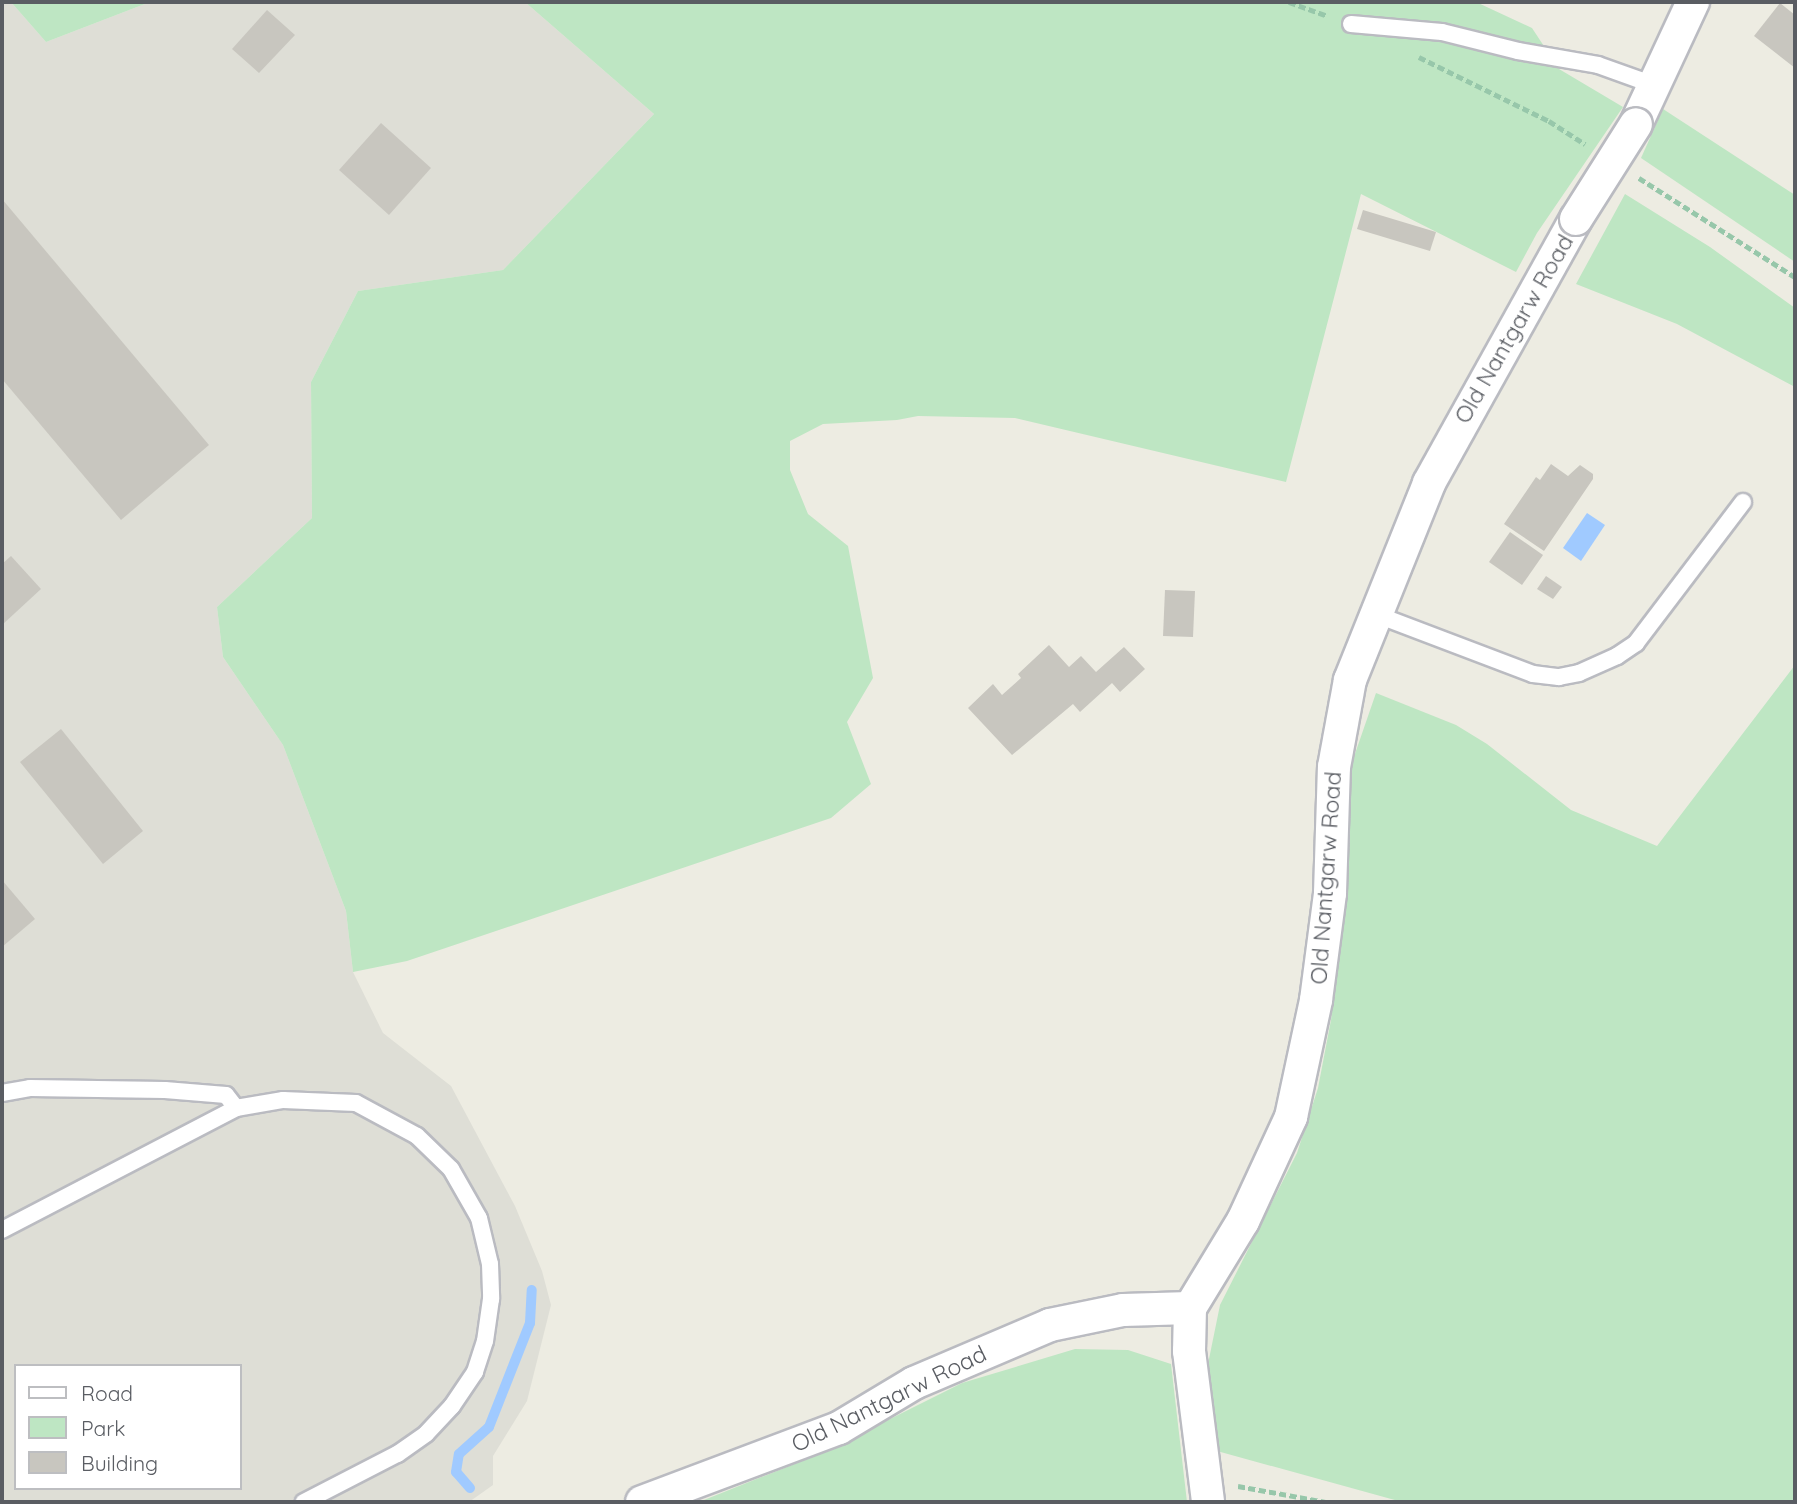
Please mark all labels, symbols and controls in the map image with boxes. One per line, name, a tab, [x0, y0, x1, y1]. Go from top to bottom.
street label: Old Nantgarw Road	[1449, 230, 1579, 428]
street label: Old Nantgarw Road	[1305, 771, 1347, 985]
street label: Old Nantgarw Road	[787, 1340, 991, 1458]
legend	[14, 1364, 242, 1490]
text: Road	[81, 1380, 133, 1406]
text: Park	[81, 1415, 125, 1441]
text: Building	[81, 1450, 158, 1476]

